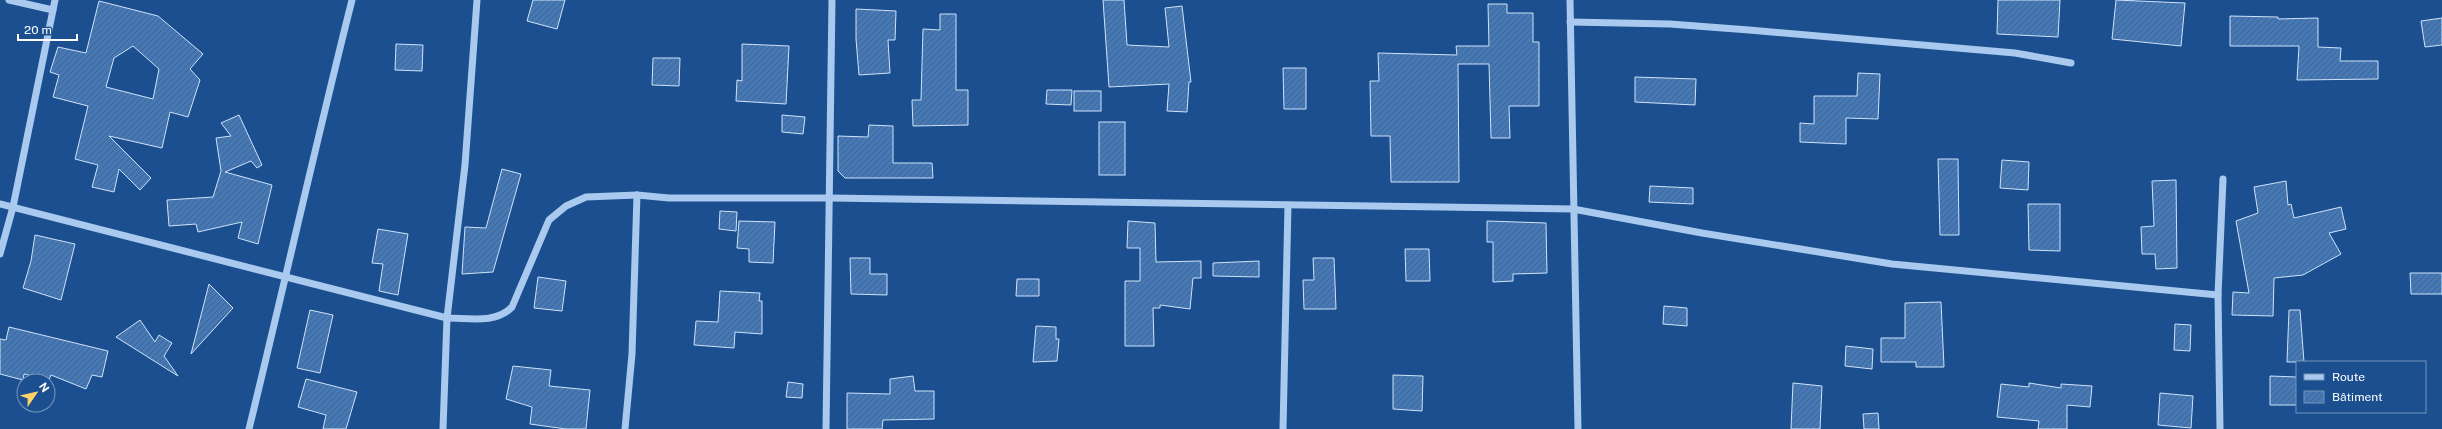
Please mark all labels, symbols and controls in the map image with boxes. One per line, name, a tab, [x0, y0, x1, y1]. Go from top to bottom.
scale bar	[18, 16, 77, 42]
text: 20 m	[24, 23, 52, 37]
legend	[2296, 361, 2426, 413]
text: Route	[2332, 370, 2365, 384]
north arrow	[16, 373, 56, 413]
text: N	[37, 380, 52, 394]
text: Bâtiment	[2332, 390, 2383, 404]

